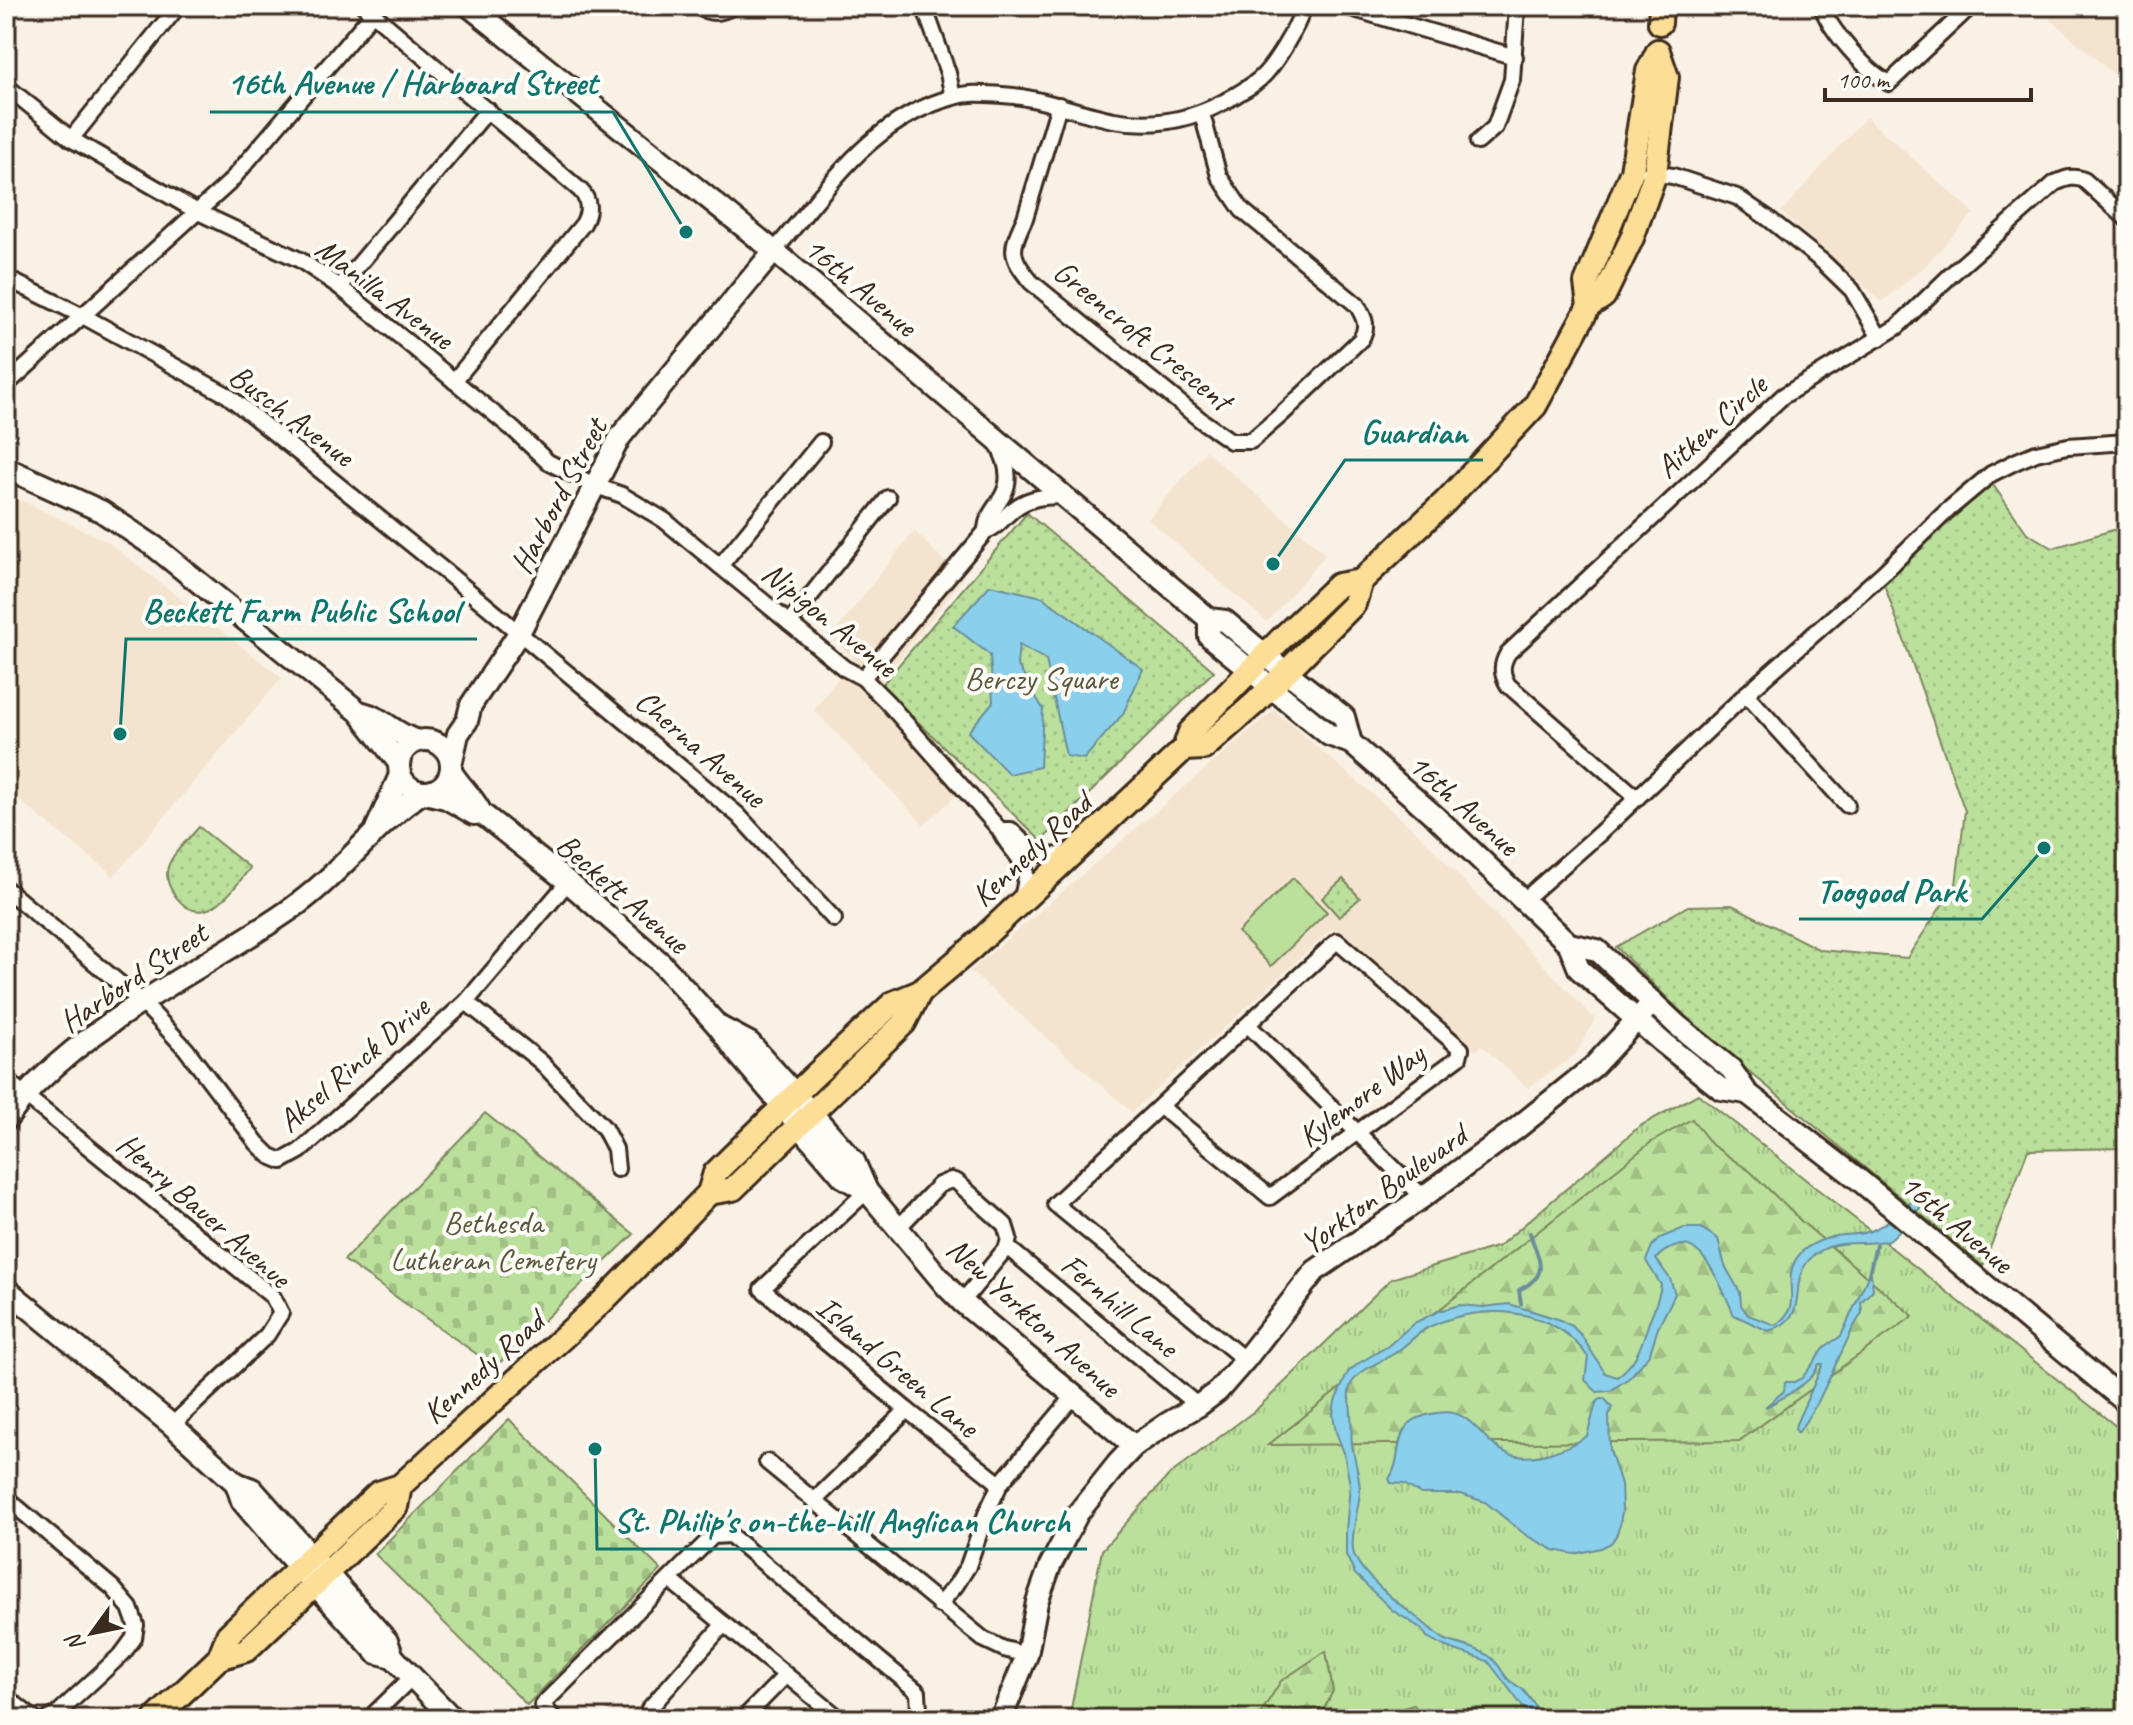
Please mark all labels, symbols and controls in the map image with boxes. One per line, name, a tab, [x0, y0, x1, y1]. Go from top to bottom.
scale bar	[1825, 52, 2031, 102]
callout: 16th Avenue / Harboard Street	[210, 54, 613, 112]
text: 16th Avenue / Harboard Street	[227, 61, 601, 104]
text: 100 m	[1837, 65, 1891, 95]
street label: 16th Avenue	[796, 227, 928, 347]
street label: Manilla Avenue	[307, 228, 464, 360]
street label: Greencroft Crescent	[1045, 251, 1244, 423]
street label: Busch Avenue	[221, 355, 365, 477]
street label: Aitken Circle	[1647, 364, 1778, 487]
callout: Guardian	[1345, 402, 1483, 460]
street label: Harbord Street	[501, 409, 618, 581]
text: Guardian	[1361, 410, 1470, 453]
street label: Nipigon Avenue	[754, 552, 908, 688]
callout: Beckett Farm Public School	[126, 581, 477, 639]
text: Beckett Farm Public School	[143, 589, 465, 632]
park label: Berczy Square	[965, 658, 1120, 699]
street label: Cherna Avenue	[627, 680, 777, 818]
street label: 16th Avenue	[1400, 744, 1530, 867]
street label: Kennedy Road	[962, 779, 1104, 916]
street label: Beckett Avenue	[548, 824, 700, 964]
callout: Toogood Park	[1799, 861, 1982, 919]
text: Toogood Park	[1816, 869, 1969, 912]
street label: Harbord Street	[51, 911, 218, 1042]
street label: Aksel Rinck Drive	[269, 986, 440, 1141]
street label: Kylemore Way	[1290, 1033, 1435, 1156]
street label: Yorkton Boulevard	[1292, 1112, 1479, 1264]
street label: Henry Bauer Avenue	[108, 1124, 301, 1299]
street label: 16th Avenue	[1892, 1164, 2024, 1284]
park label: Bethesda Lutheran Cemetery	[390, 1202, 598, 1280]
street label: New Yorkton Avenue	[938, 1228, 1131, 1408]
street label: Fernhill Lane	[1052, 1244, 1189, 1368]
street label: Island Green Lane	[808, 1286, 989, 1448]
street label: Kennedy Road	[414, 1298, 557, 1433]
callout: St. Philip's on-the-hill Anglican Church	[597, 1491, 1087, 1549]
text: St. Philip's on-the-hill Anglican Church	[614, 1499, 1072, 1542]
north arrow	[52, 1593, 132, 1673]
text: N	[59, 1627, 92, 1657]

